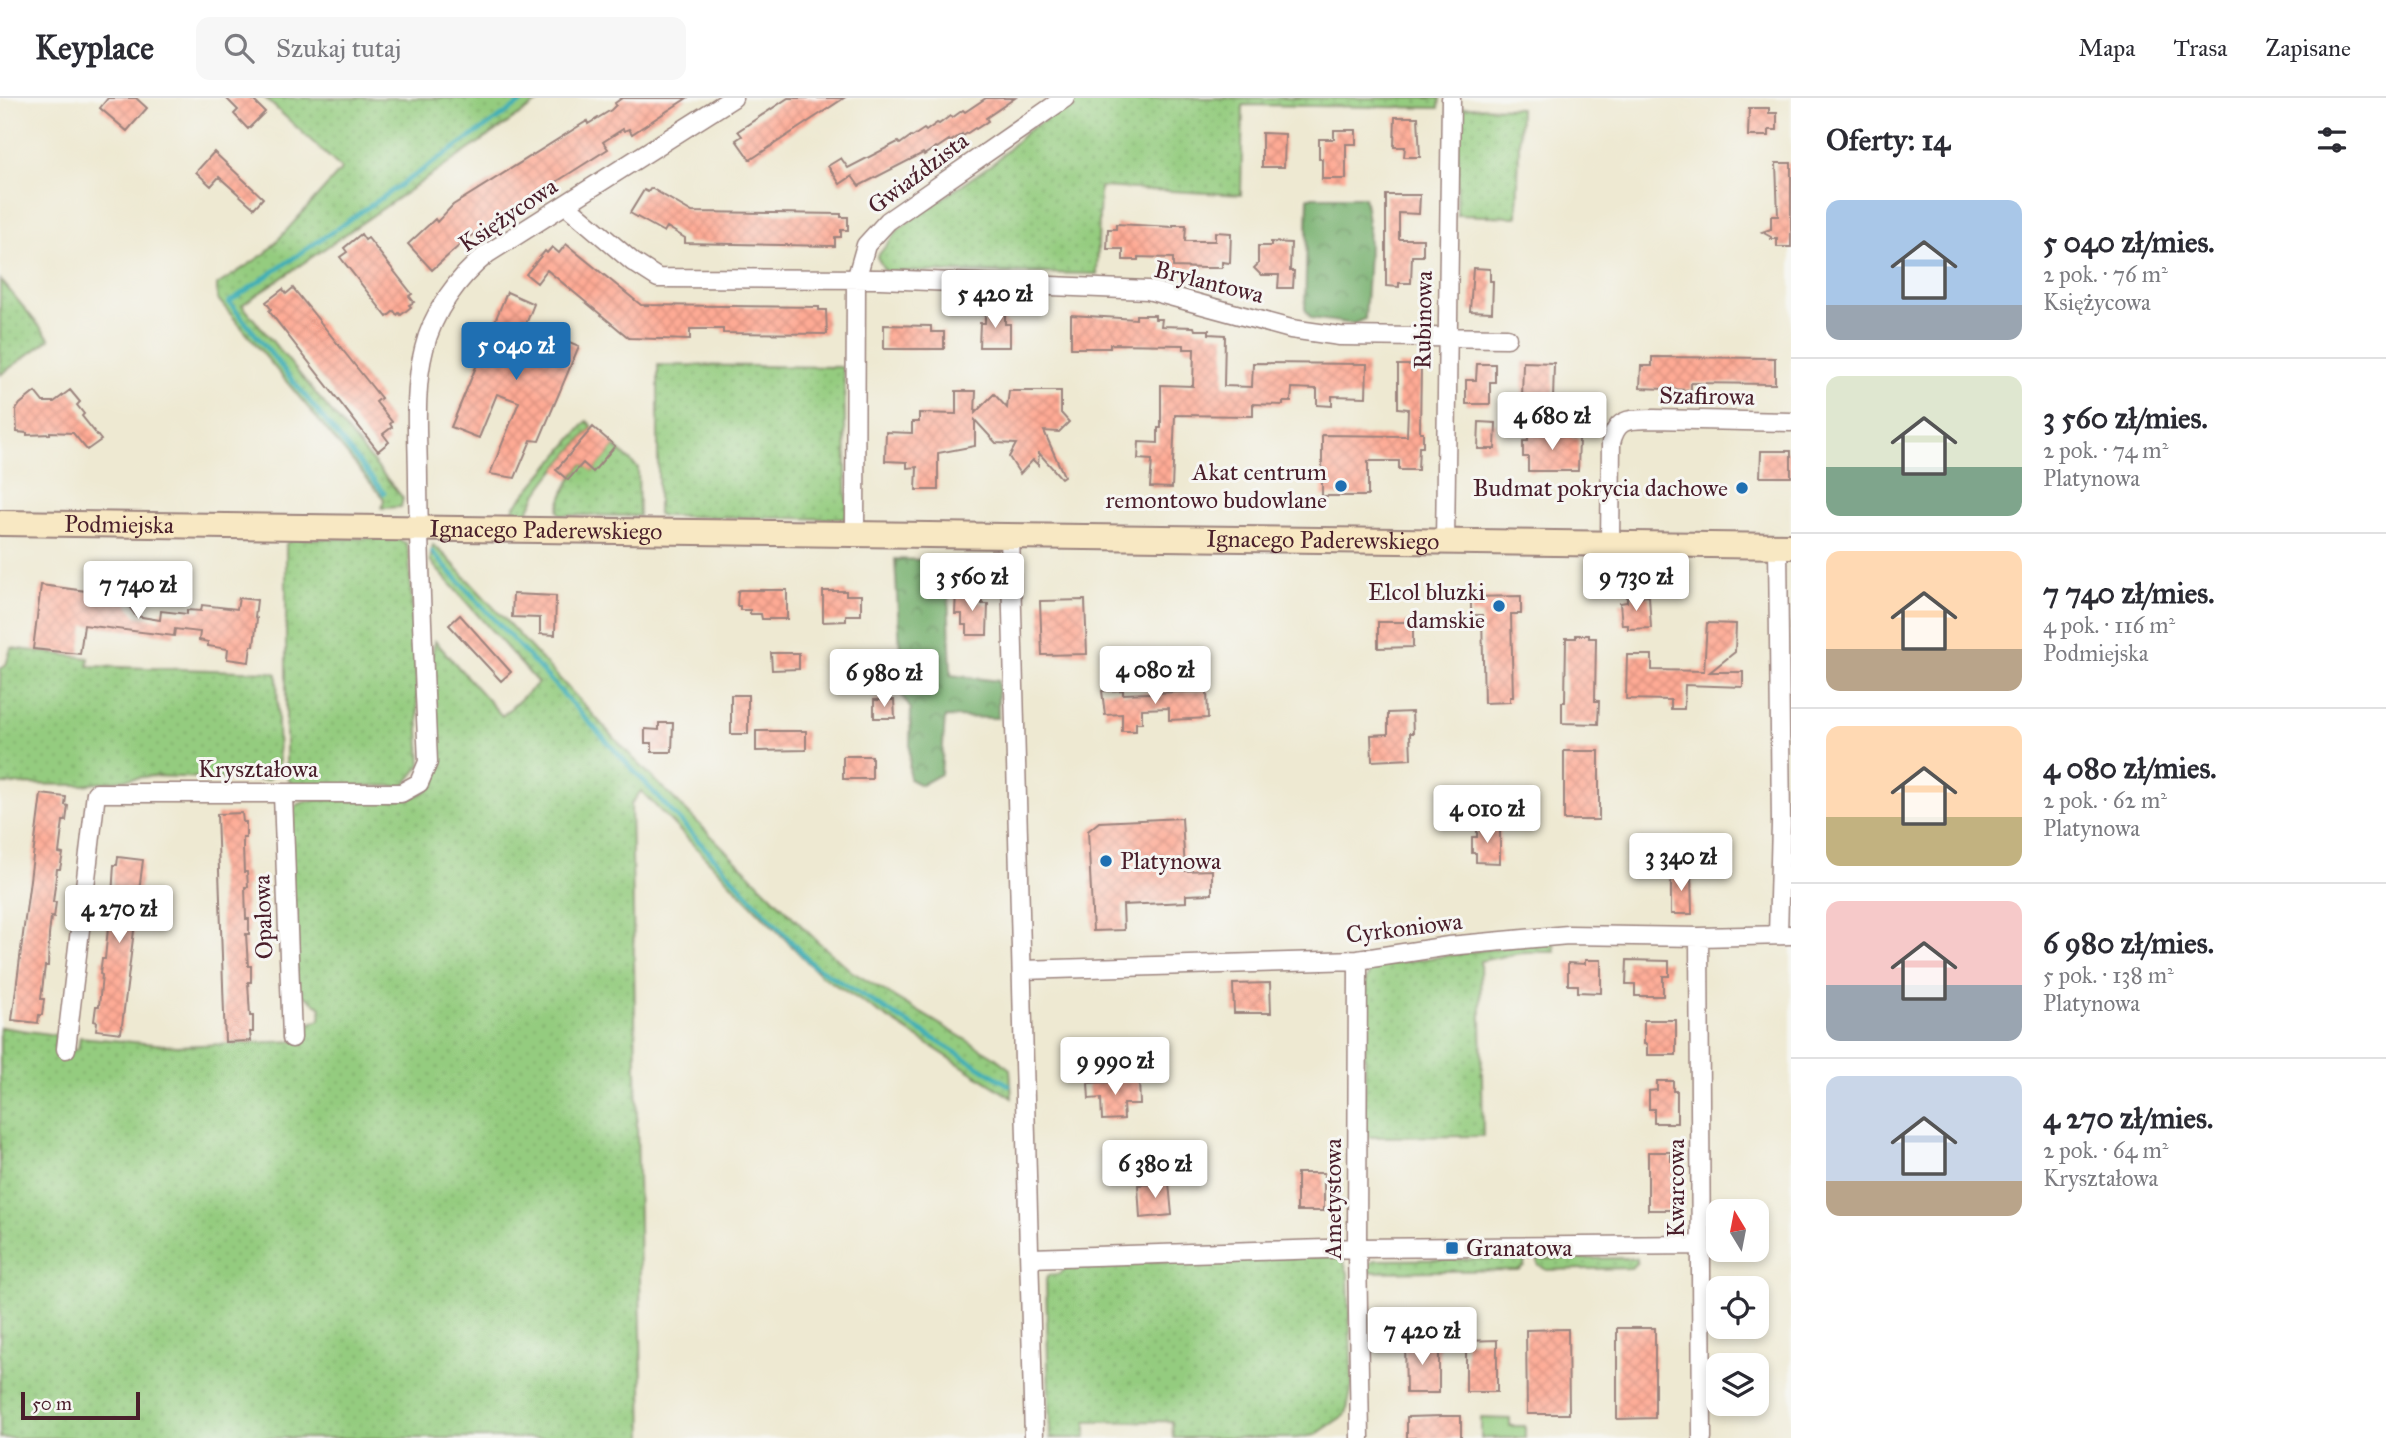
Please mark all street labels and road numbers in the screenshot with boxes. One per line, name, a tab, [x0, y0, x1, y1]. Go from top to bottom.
street label: Gwiaździsta	[862, 125, 975, 221]
street label: Księżycowa	[453, 171, 564, 259]
street label: Brylantowa	[1151, 254, 1268, 310]
street label: Rubinowa	[1407, 270, 1439, 370]
street label: Szafirowa	[1659, 380, 1756, 412]
street label: Podmiejska	[64, 509, 175, 540]
street label: Ignacego Paderewskiego	[429, 514, 663, 547]
street label: Ignacego Paderewskiego	[1206, 523, 1440, 556]
street label: Kryształowa	[198, 754, 319, 784]
street label: Opalowa	[246, 873, 279, 960]
street label: Cyrkoniowa	[1344, 906, 1465, 950]
street label: Ametystowa	[1318, 1138, 1348, 1261]
street label: Kwarcowa	[1661, 1138, 1691, 1237]

